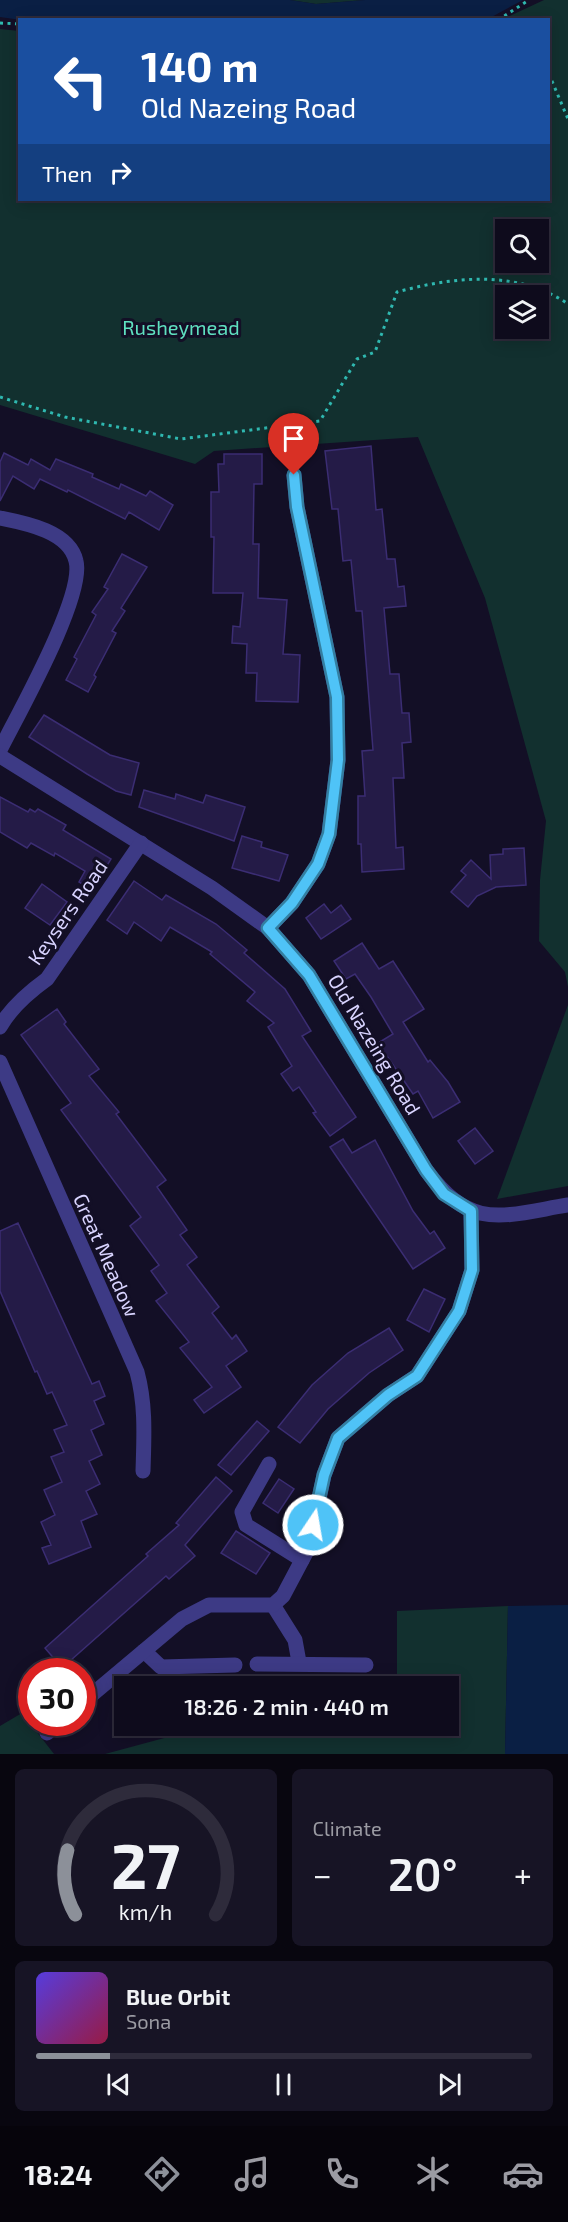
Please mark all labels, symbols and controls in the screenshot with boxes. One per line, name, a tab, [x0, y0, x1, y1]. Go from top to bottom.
text: 140 m	[141, 40, 258, 90]
icon: left	[42, 42, 120, 120]
text: Old Nazeing Road	[141, 91, 356, 123]
icon: right	[104, 156, 137, 189]
text: Then	[42, 160, 92, 186]
map controls	[495, 219, 549, 339]
button: search	[495, 219, 549, 273]
button: layers	[495, 285, 549, 339]
park label: Rusheymead	[122, 315, 240, 339]
pin	[268, 413, 319, 475]
icon: arrive	[277, 422, 310, 455]
street label: Keysers Road	[22, 855, 112, 969]
street label: Old Nazeing Road	[324, 969, 426, 1119]
street label: Great Meadow	[69, 1190, 145, 1320]
position arrow	[281, 1493, 345, 1557]
speed limit sign: 30	[18, 1658, 96, 1736]
text: 18:26 · 2 min · 440 m	[184, 1693, 389, 1719]
text: Climate	[313, 1816, 382, 1840]
text: 27	[111, 1827, 180, 1902]
text: 20°	[388, 1846, 458, 1900]
text: −	[313, 1854, 332, 1894]
text: +	[514, 1854, 532, 1894]
text: km/h	[119, 1899, 172, 1924]
text: Blue Orbit	[126, 1983, 230, 2009]
text: Sona	[126, 2009, 171, 2033]
icon: previous	[102, 2068, 135, 2101]
icon: pause	[267, 2068, 300, 2101]
icon: next	[433, 2068, 466, 2101]
icon: directions	[141, 2153, 183, 2195]
icon: music	[231, 2153, 273, 2195]
icon: phone	[321, 2153, 363, 2195]
icon: climate	[412, 2153, 454, 2195]
icon: car	[502, 2153, 544, 2195]
text: 18:24	[24, 2158, 92, 2190]

